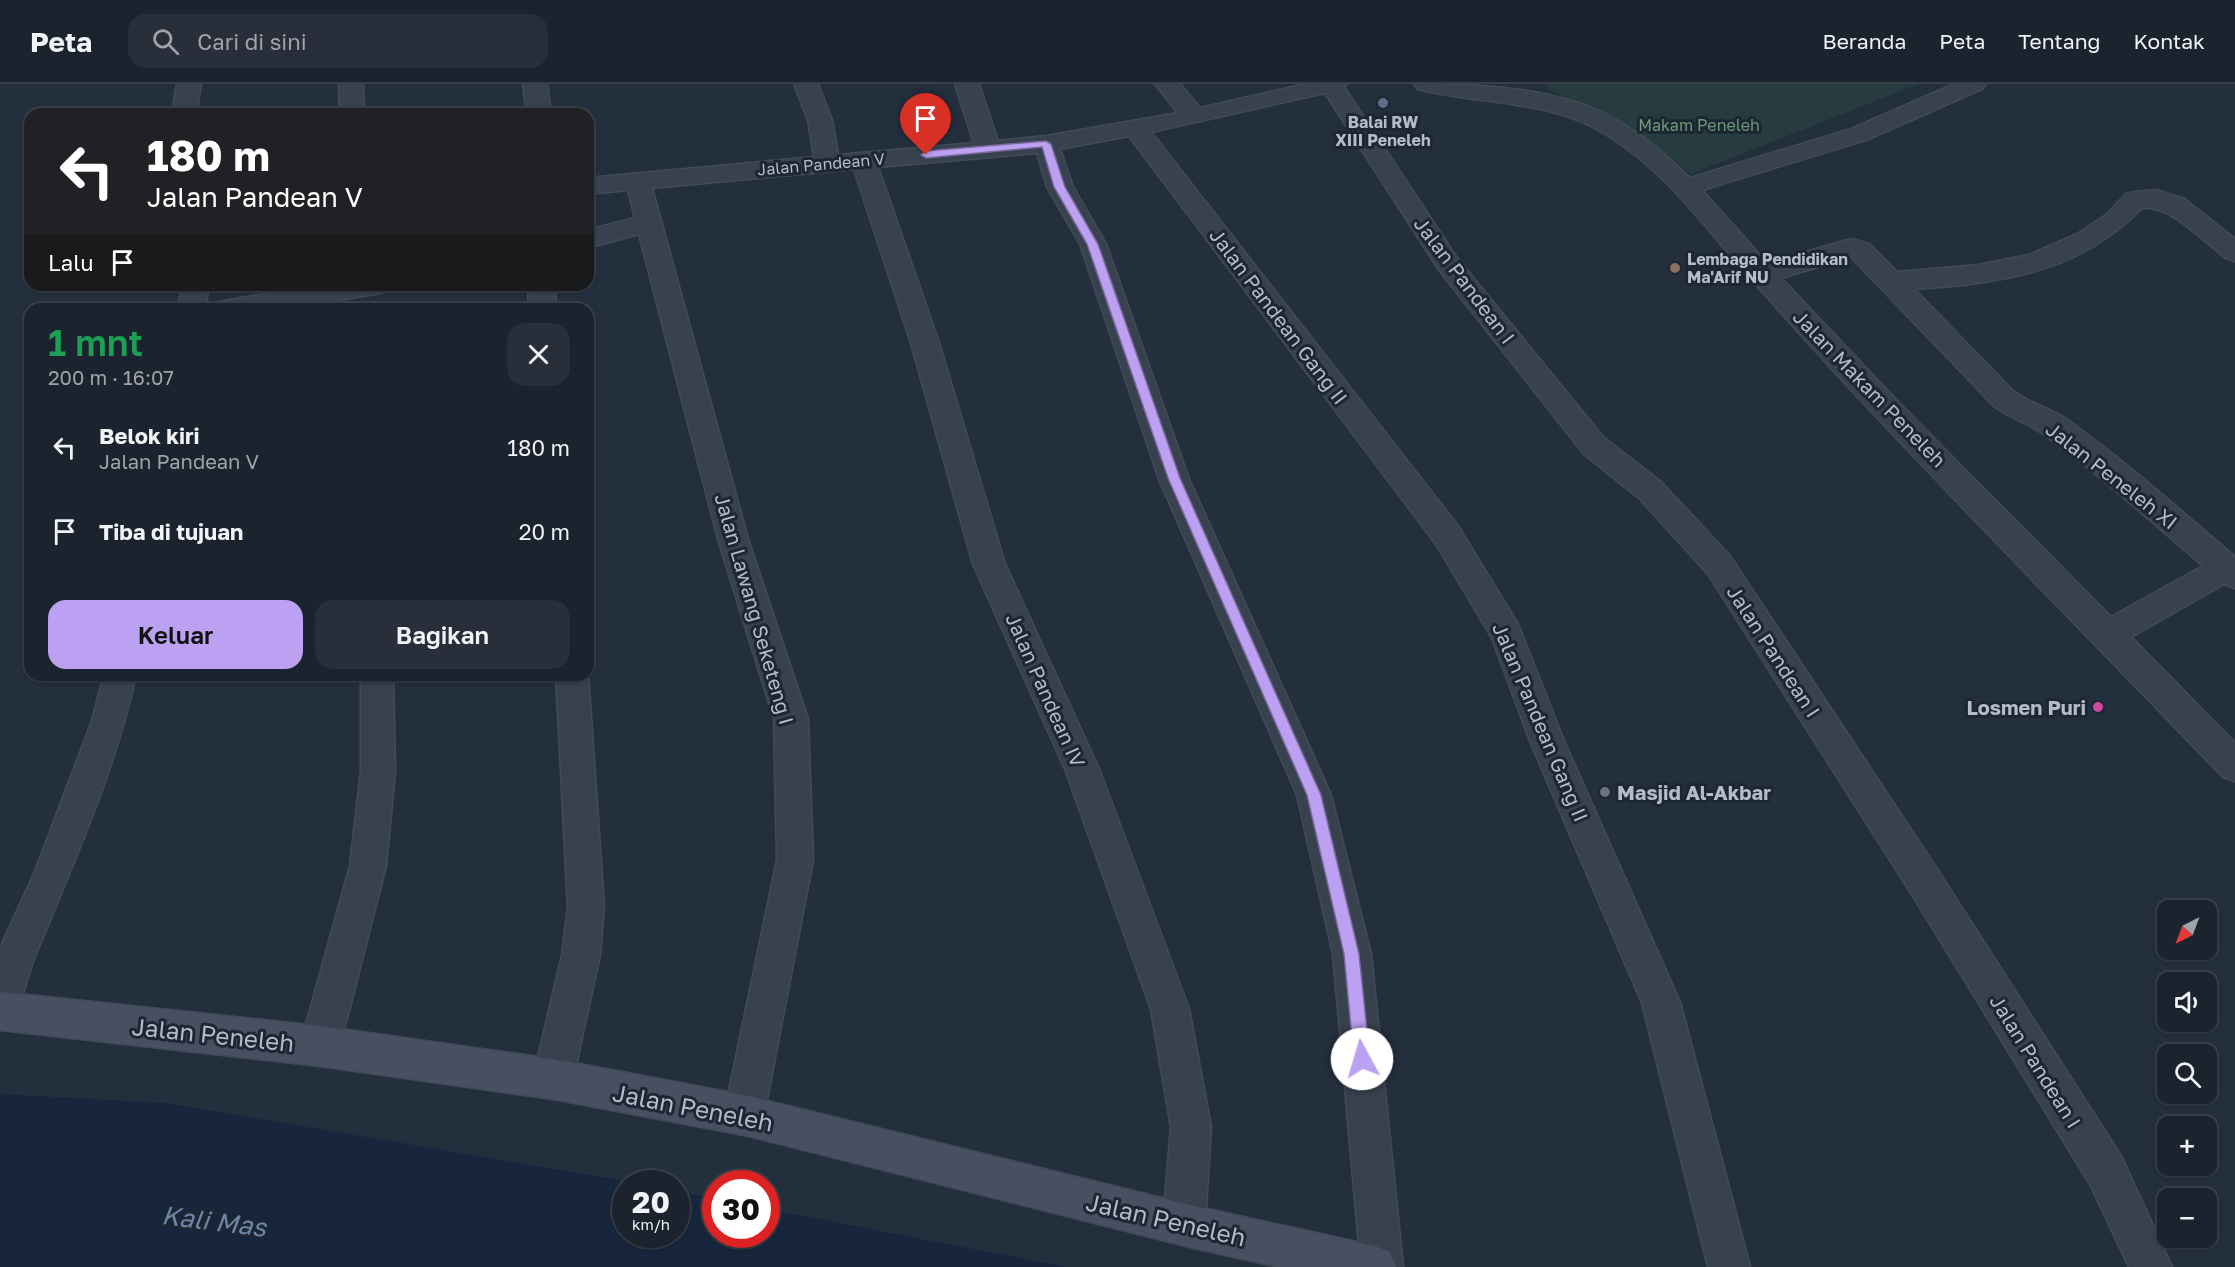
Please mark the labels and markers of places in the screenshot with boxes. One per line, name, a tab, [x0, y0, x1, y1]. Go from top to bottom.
pin	[900, 93, 951, 155]
marker: Balai RW XIII Peneleh	[1376, 96, 1390, 110]
place label: Balai RW XIII Peneleh	[1335, 112, 1431, 150]
place label: Lembaga Pendidikan Ma'Arif NU	[1687, 249, 1848, 287]
marker: Lembaga Pendidikan Ma'Arif NU	[1668, 261, 1682, 275]
place label: Losmen Puri	[1966, 695, 2086, 719]
marker: Losmen Puri	[2091, 700, 2105, 714]
place label: Masjid Al-Akbar	[1617, 780, 1771, 804]
marker: Masjid Al-Akbar	[1598, 785, 1612, 799]

